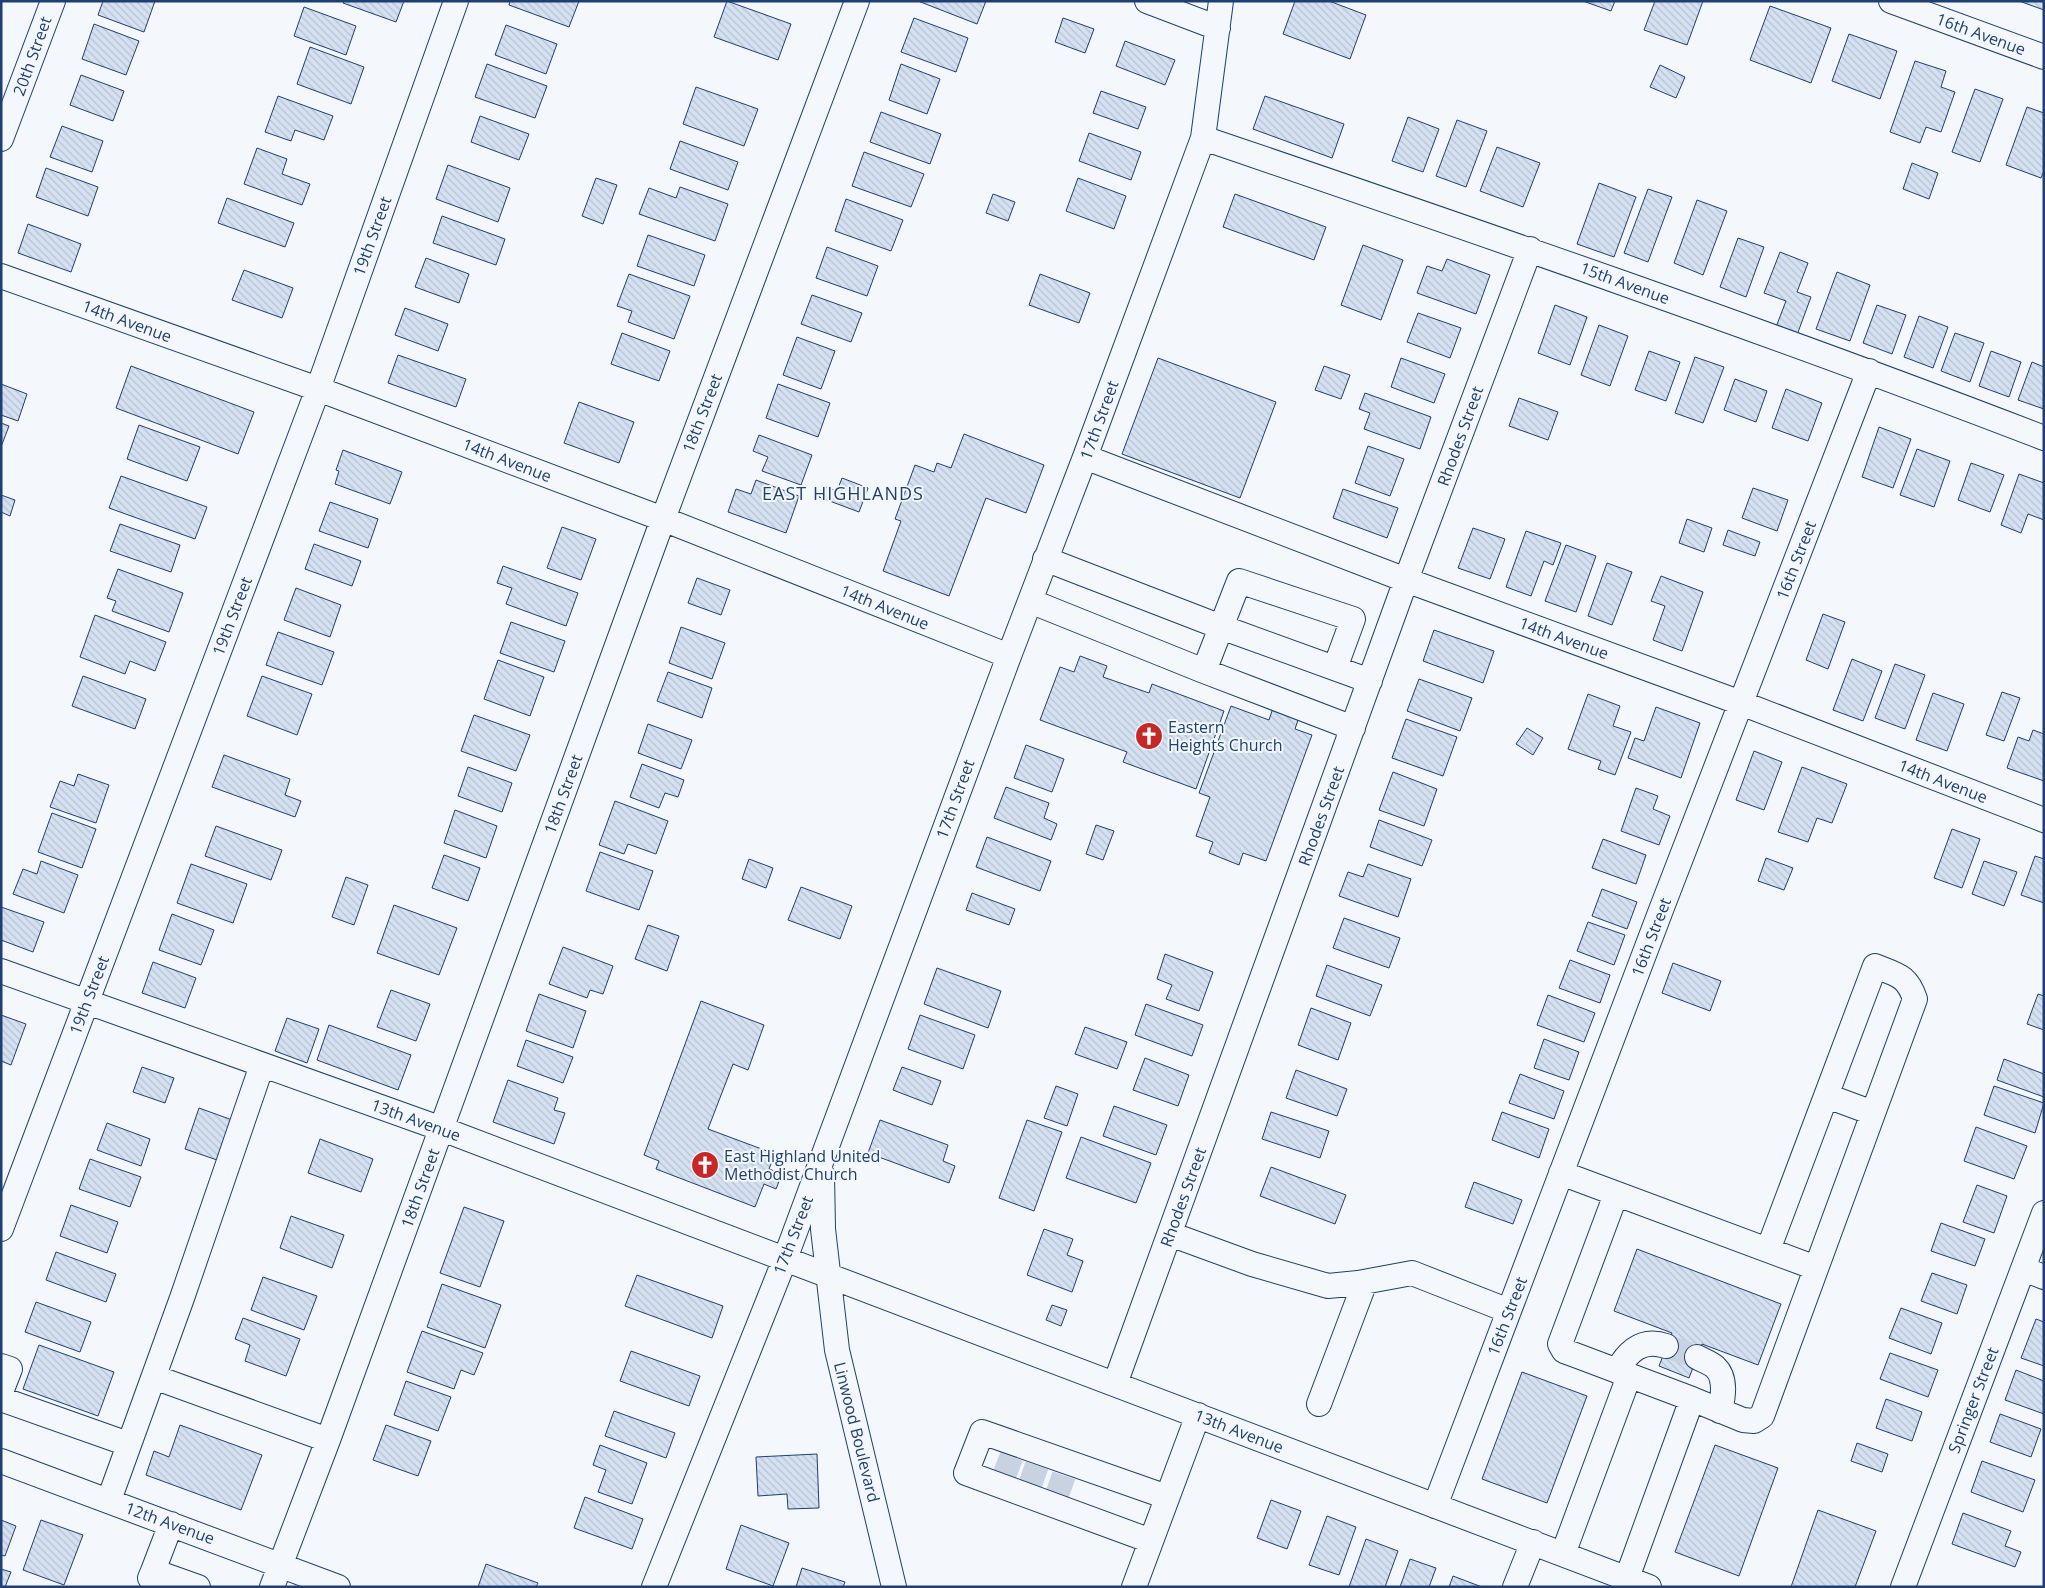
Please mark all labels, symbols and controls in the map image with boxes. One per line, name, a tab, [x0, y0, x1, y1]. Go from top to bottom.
street label: 16th Avenue	[1933, 8, 2029, 60]
street label: 20th Street	[8, 13, 57, 99]
street label: 19th Street	[348, 193, 397, 279]
street label: 15th Avenue	[1577, 257, 1673, 309]
street label: 14th Avenue	[79, 295, 175, 347]
street label: 18th Street	[677, 370, 727, 456]
street label: 17th Street	[1075, 377, 1124, 463]
street label: Rhodes Street	[1432, 383, 1488, 489]
street label: 14th Avenue	[459, 433, 555, 487]
district label: EAST HIGHLANDS	[762, 481, 924, 505]
street label: 16th Street	[1771, 517, 1821, 603]
street label: 19th Street	[207, 573, 257, 659]
street label: 14th Avenue	[837, 579, 933, 635]
street label: 14th Avenue	[1516, 612, 1612, 664]
place label: Eastern Heights Church	[1168, 716, 1283, 756]
church icon: Eastern Heights Church	[1134, 721, 1164, 751]
street label: 18th Street	[539, 751, 588, 837]
street label: 14th Avenue	[1895, 754, 1991, 808]
street label: 17th Street	[931, 756, 980, 842]
street label: Rhodes Street	[1293, 763, 1349, 869]
street label: 16th Street	[1626, 894, 1676, 980]
street label: 19th Street	[64, 952, 114, 1038]
street label: 13th Avenue	[368, 1094, 464, 1146]
street label: Rhodes Street	[1155, 1144, 1211, 1250]
street label: 18th Street	[396, 1145, 445, 1231]
place label: East Highland United Methodist Church	[724, 1145, 880, 1185]
church icon: East Highland United Methodist Church	[690, 1150, 720, 1180]
street label: 17th Street	[768, 1192, 818, 1278]
street label: 16th Street	[1482, 1273, 1532, 1359]
street label: Springer Street	[1943, 1344, 2003, 1456]
street label: Linwood Boulevard	[829, 1360, 885, 1504]
street label: 13th Avenue	[1191, 1404, 1287, 1458]
street label: 12th Avenue	[122, 1497, 218, 1549]

